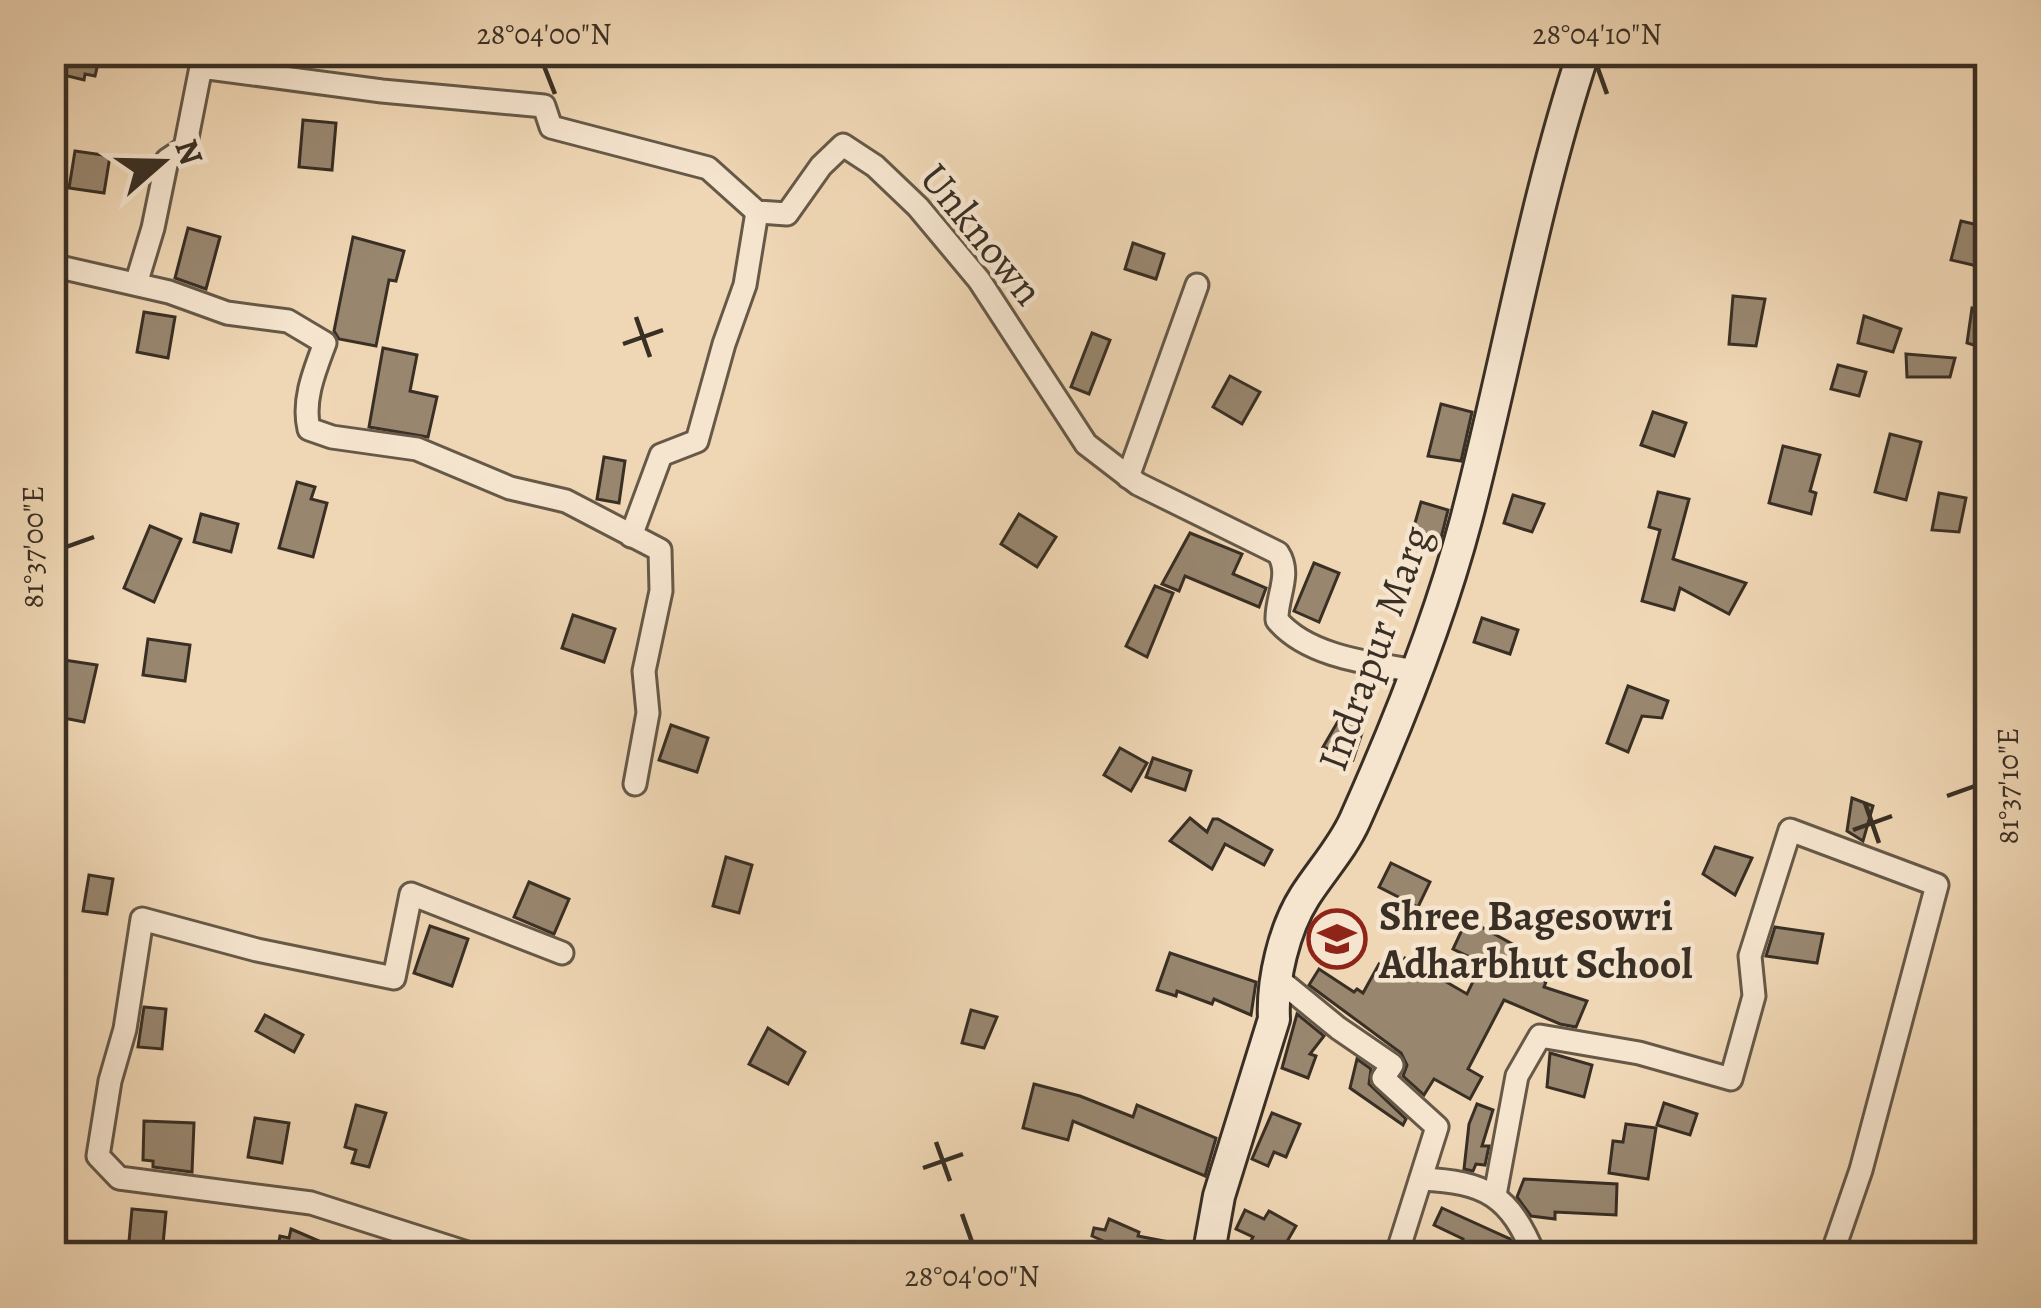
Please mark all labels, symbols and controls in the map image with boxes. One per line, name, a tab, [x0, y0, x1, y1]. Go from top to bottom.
text: 28°04'00"N	[476, 14, 612, 54]
text: 28°04'10"N	[1532, 14, 1662, 54]
north arrow	[102, 102, 222, 222]
text: N	[164, 133, 215, 171]
street label: Unknown	[907, 151, 1057, 317]
text: 81°37'00"E	[13, 486, 53, 608]
street label: Indrapur Marg	[1303, 518, 1445, 778]
text: 81°37'10"E	[1988, 727, 2028, 845]
place label: Shree Bagesowri Adharbhut School	[1378, 887, 1693, 992]
school or university icon: Shree Bagesowri Adharbhut School	[1306, 908, 1368, 970]
text: 28°04'00"N	[904, 1256, 1040, 1296]

